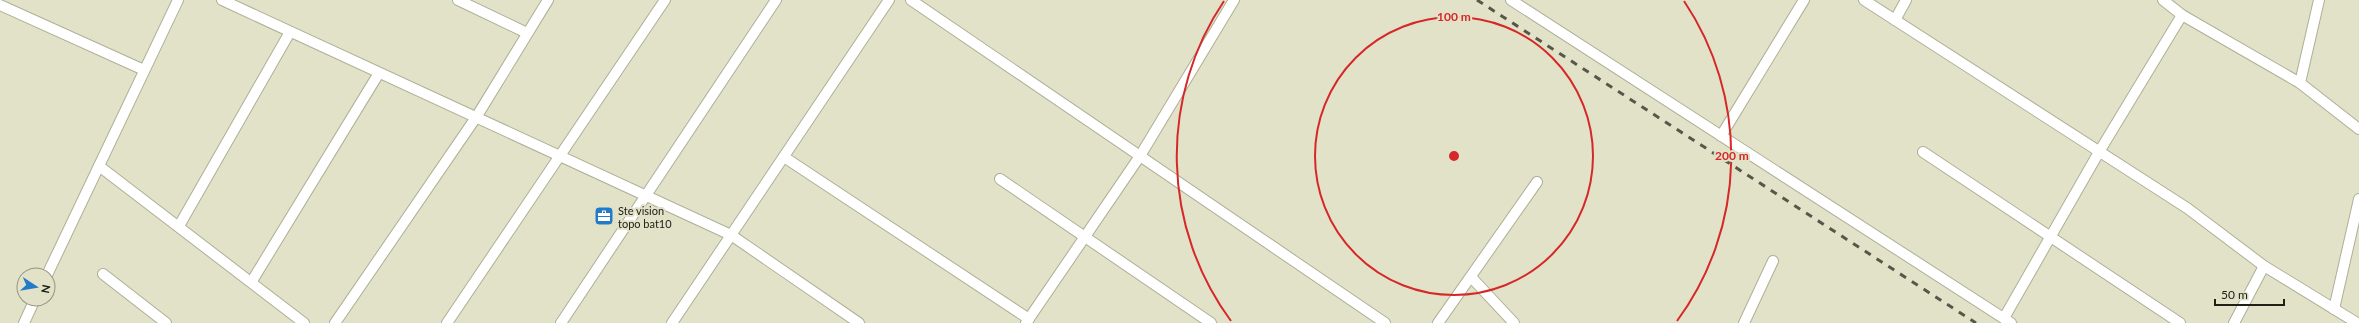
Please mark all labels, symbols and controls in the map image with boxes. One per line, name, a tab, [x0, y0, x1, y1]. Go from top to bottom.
text: 100 m	[1437, 9, 1471, 24]
text: 200 m	[1715, 148, 1749, 163]
centre of rings	[1447, 149, 1461, 163]
place label: Ste vision topo bat10	[618, 204, 672, 230]
office icon: Ste vision topo bat10	[593, 205, 615, 227]
north arrow	[16, 267, 56, 307]
scale bar	[2215, 281, 2284, 307]
text: N	[39, 284, 54, 295]
text: 50 m	[2221, 287, 2248, 302]

